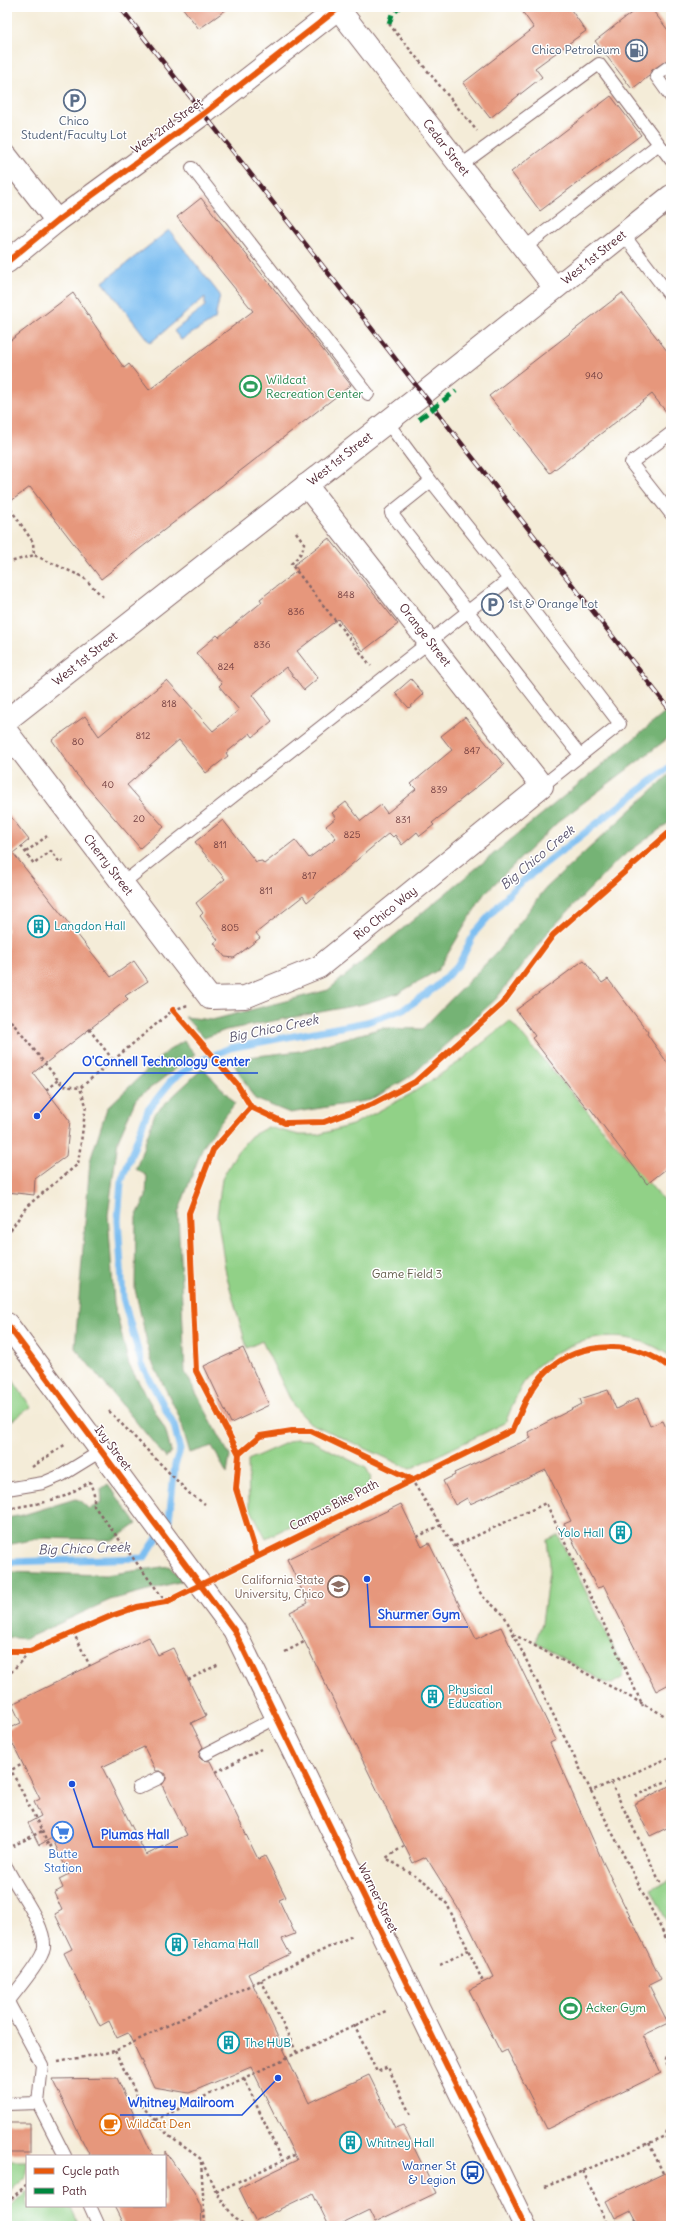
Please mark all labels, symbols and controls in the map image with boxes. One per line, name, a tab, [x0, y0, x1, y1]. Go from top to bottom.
fuel station icon: Chico Petroleum	[623, 37, 649, 63]
place label: Chico Petroleum	[531, 42, 620, 57]
parking icon: Chico Student/Faculty Lot	[61, 87, 87, 113]
street label: West 2nd Street	[128, 95, 205, 157]
place label: Chico Student/Faculty Lot	[21, 113, 127, 142]
street label: Cedar Street	[420, 116, 473, 179]
street label: West 1st Street	[558, 227, 629, 288]
house number: 940	[585, 369, 603, 382]
place label: Wildcat Recreation Center	[266, 372, 363, 401]
sports icon: Wildcat Recreation Center	[237, 374, 263, 400]
street label: West 1st Street	[304, 428, 375, 489]
house number: 848	[337, 588, 355, 601]
parking icon: 1st & Orange Lot	[480, 591, 506, 617]
place label: 1st & Orange Lot	[508, 596, 598, 611]
street label: Orange Street	[396, 600, 455, 669]
house number: 836	[287, 605, 305, 618]
street label: West 1st Street	[49, 628, 120, 689]
house number: 836	[253, 638, 271, 651]
house number: 824	[218, 660, 235, 673]
house number: 818	[161, 697, 177, 710]
house number: 812	[135, 729, 151, 742]
house number: 80	[72, 735, 84, 748]
house number: 847	[464, 744, 480, 757]
house number: 40	[102, 778, 114, 791]
house number: 839	[430, 783, 448, 796]
house number: 20	[133, 812, 145, 825]
house number: 831	[395, 813, 411, 826]
water label: Big Chico Creek	[497, 821, 579, 893]
house number: 825	[344, 828, 361, 841]
street label: Cherry Street	[81, 831, 137, 898]
house number: 811	[213, 838, 227, 851]
house number: 817	[302, 869, 316, 882]
street label: Rio Chico Way	[350, 883, 420, 943]
house number: 811	[259, 884, 273, 897]
building icon: Langdon Hall	[26, 913, 52, 939]
place label: Langdon Hall	[54, 918, 125, 933]
house number: 805	[221, 921, 239, 934]
water label: Big Chico Creek	[226, 1010, 321, 1046]
callout: O'Connell Technology Center	[74, 1048, 258, 1073]
text: O'Connell Technology Center	[82, 1053, 251, 1070]
park label: Game Field 3	[372, 1266, 443, 1281]
street label: Ivy Street	[92, 1422, 135, 1473]
street label: Campus Bike Path	[287, 1476, 381, 1533]
building icon: Yolo Hall	[607, 1520, 633, 1546]
place label: Yolo Hall	[558, 1525, 604, 1540]
water label: Big Chico Creek	[38, 1538, 131, 1559]
place label: California State University, Chico	[234, 1572, 324, 1601]
school or university icon: California State University, Chico	[326, 1574, 352, 1600]
callout: Shurmer Gym	[370, 1602, 468, 1627]
text: Shurmer Gym	[378, 1606, 461, 1623]
place label: Physical Education	[448, 1682, 502, 1711]
building icon: Physical Education	[420, 1684, 446, 1710]
supermarket icon: Butte Station	[50, 1820, 76, 1846]
callout: Plumas Hall	[93, 1822, 178, 1847]
text: Plumas Hall	[101, 1826, 169, 1843]
place label: Butte Station	[44, 1846, 82, 1875]
street label: Warner Street	[355, 1861, 402, 1935]
building icon: Tehama Hall	[164, 1931, 190, 1957]
place label: Tehama Hall	[192, 1936, 259, 1951]
sports icon: Acker Gym	[557, 1995, 583, 2021]
place label: Acker Gym	[586, 2000, 647, 2015]
building icon: The HUB	[215, 2030, 241, 2056]
place label: The HUB	[244, 2035, 291, 2050]
callout: Whitney Mailroom	[120, 2090, 242, 2115]
text: Whitney Mailroom	[128, 2094, 235, 2111]
cafe icon: Wildcat Den	[97, 2111, 123, 2137]
place label: Wildcat Den	[126, 2116, 191, 2131]
building icon: Whitney Hall	[337, 2130, 363, 2156]
place label: Whitney Hall	[366, 2135, 435, 2150]
legend	[26, 2155, 166, 2207]
place label: Warner St & Legion	[402, 2158, 456, 2187]
bus stop icon: Warner St & Legion	[459, 2160, 485, 2186]
text: Cycle path	[62, 2163, 119, 2178]
text: Path	[62, 2183, 87, 2198]

